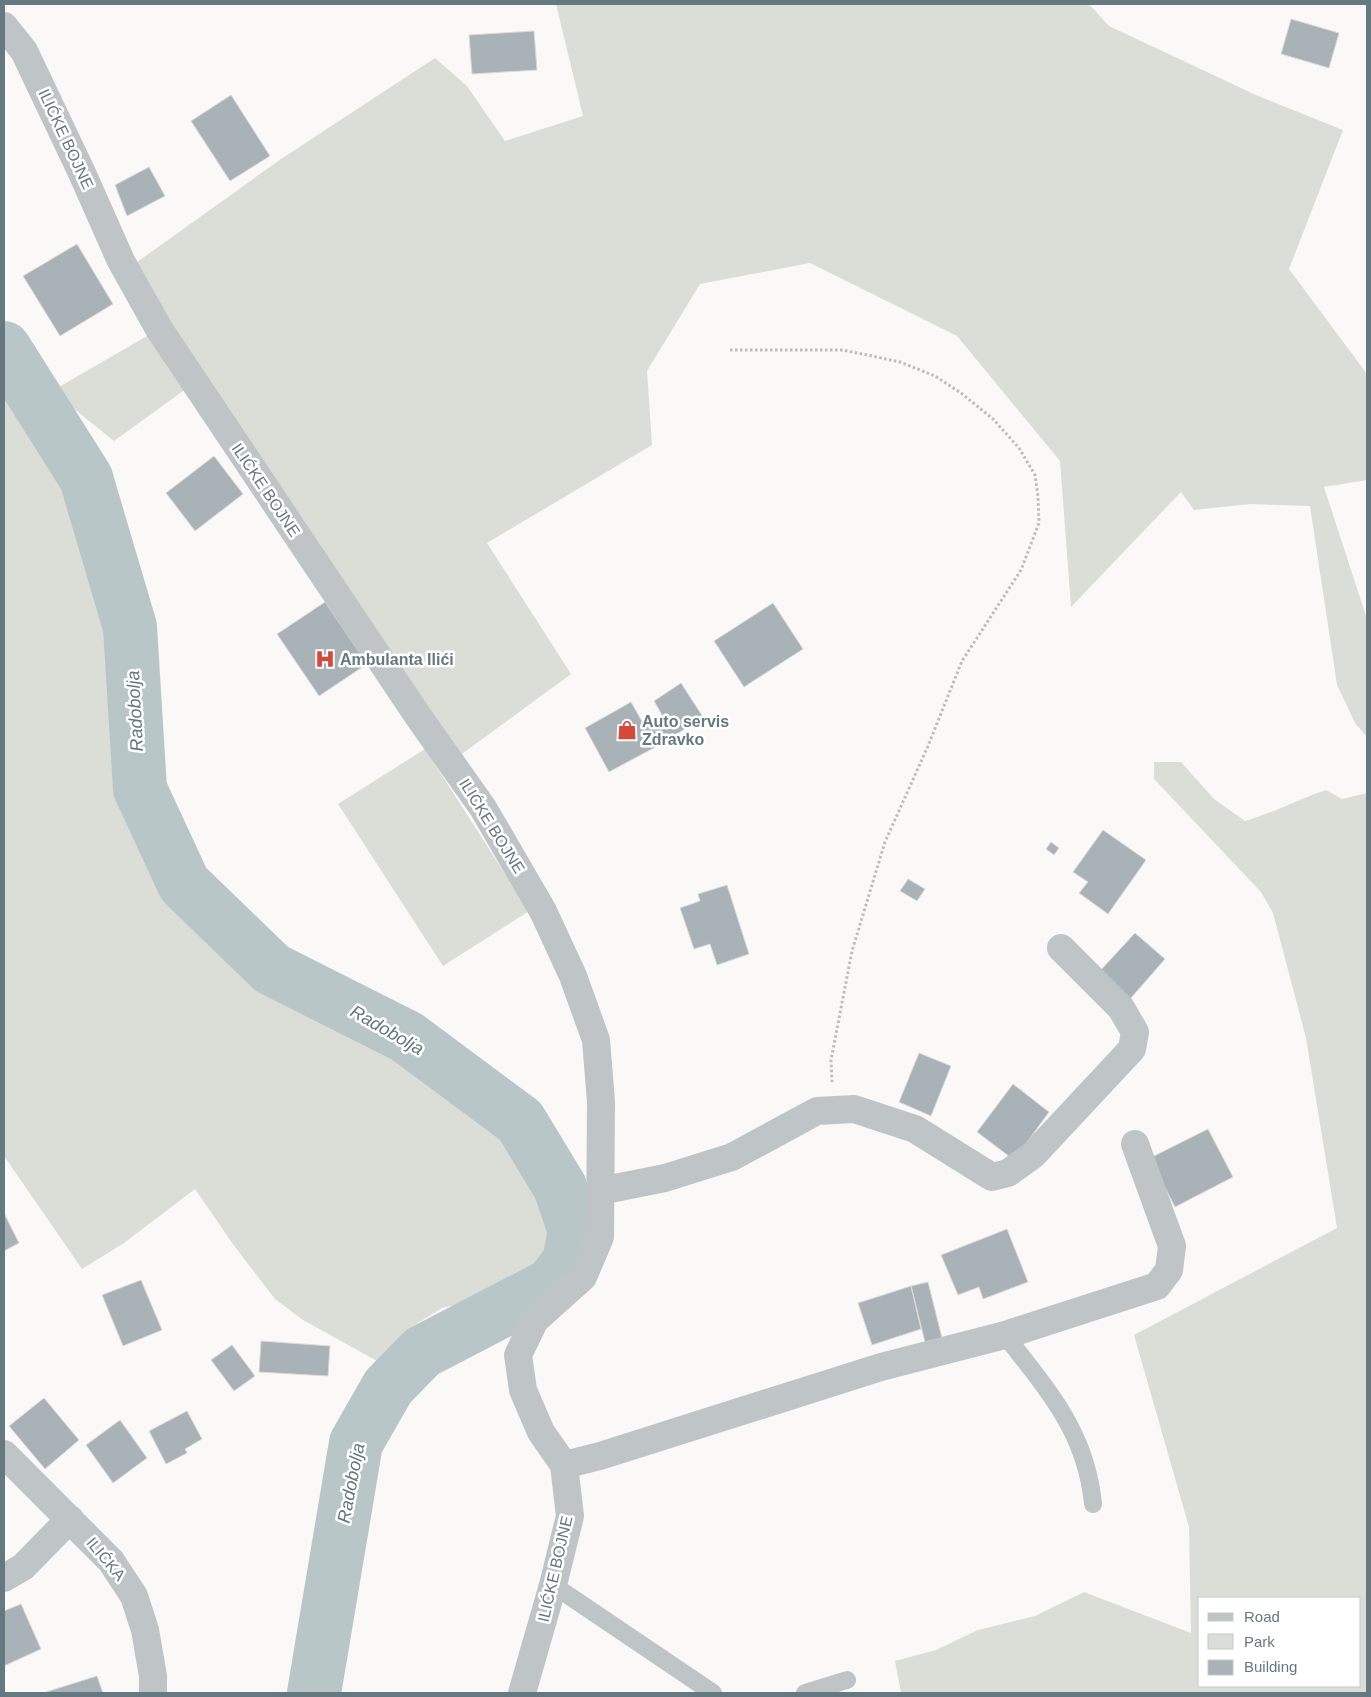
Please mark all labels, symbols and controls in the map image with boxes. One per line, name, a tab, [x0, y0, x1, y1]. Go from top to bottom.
street label: ILIĆKE BOJNE	[35, 86, 98, 192]
street label: ILIĆKE BOJNE	[229, 440, 304, 540]
hospital icon: Ambulanta Ilići	[314, 648, 336, 670]
place label: Ambulanta Ilići	[340, 651, 454, 668]
water label: Radobolja	[123, 670, 147, 752]
place label: Auto servis Zdravko	[642, 713, 729, 748]
shop icon: Auto servis Zdravko	[616, 719, 638, 741]
street label: ILIĆKE BOJNE	[456, 775, 529, 877]
water label: Radobolja	[347, 1001, 427, 1059]
water label: Radobolja	[333, 1441, 369, 1525]
street label: ILIĆKE BOJNE	[534, 1514, 575, 1624]
street label: ILIĆKA	[83, 1533, 130, 1584]
legend	[1198, 1597, 1361, 1687]
text: Road	[1244, 1608, 1280, 1625]
text: Park	[1244, 1633, 1275, 1650]
text: Building	[1244, 1658, 1297, 1675]

